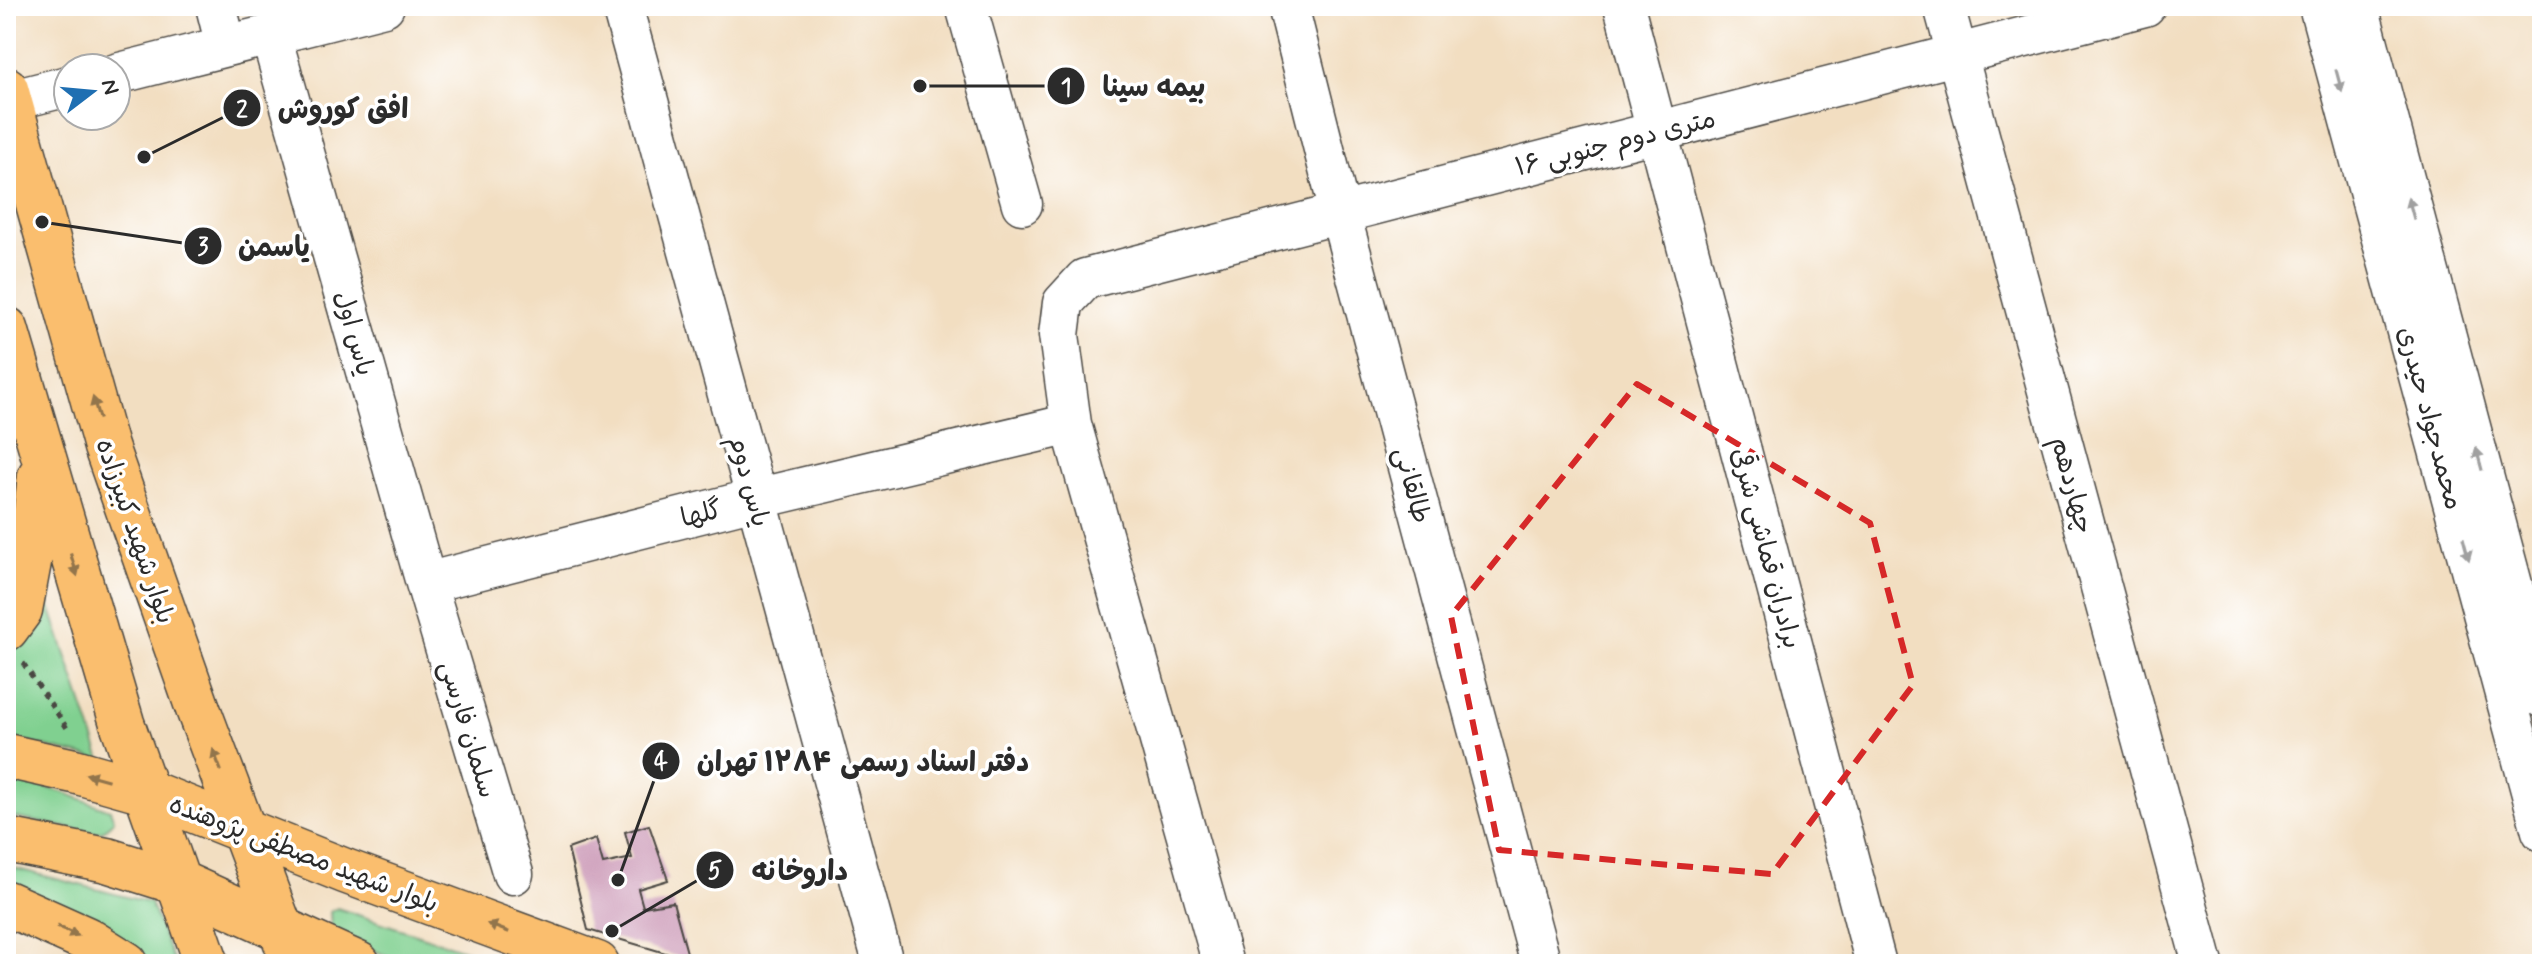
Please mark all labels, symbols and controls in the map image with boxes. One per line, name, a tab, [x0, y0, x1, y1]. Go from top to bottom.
north arrow	[52, 52, 132, 132]
callout: بیمه سینا	[1046, 60, 1221, 112]
one-way arrow	[2334, 69, 2346, 94]
text: بیمه سینا	[1103, 70, 1205, 107]
text: 1	[1061, 73, 1071, 104]
text: N	[94, 76, 125, 98]
callout: افق کوروش	[222, 82, 425, 134]
text: افق کوروش	[278, 92, 408, 129]
text: 2	[236, 95, 248, 126]
street label: ۱۶ متری دوم جنوبی	[1512, 103, 1720, 186]
one-way arrow	[2405, 195, 2417, 220]
callout: یاسمن	[183, 220, 326, 272]
text: یاسمن	[238, 230, 310, 267]
text: 3	[198, 232, 209, 263]
street label: یاس اول	[325, 287, 381, 380]
street label: محمدجواد حیدری	[2388, 323, 2470, 514]
one-way arrow	[89, 396, 101, 421]
street label: یاس دوم	[719, 432, 777, 531]
street label: چهاردهم	[2041, 433, 2100, 538]
street label: بلوار شهید کبیرزاده	[87, 435, 182, 629]
street label: طالقانی	[1385, 444, 1437, 527]
street label: برادران قماشی شرقی	[1722, 444, 1809, 653]
one-way arrow	[2472, 446, 2484, 471]
street label: گلها	[677, 493, 726, 536]
one-way arrow	[2460, 536, 2472, 561]
one-way arrow	[68, 554, 81, 578]
street label: سلمان فارسی	[430, 657, 504, 802]
callout: دفتر اسناد رسمی ۱۲۸۴ تهران	[641, 735, 1045, 787]
text: دفتر اسناد رسمی ۱۲۸۴ تهران	[697, 745, 1029, 782]
text: 4	[654, 747, 668, 778]
one-way arrow	[210, 748, 223, 772]
one-way arrow	[85, 770, 109, 783]
street label: بلوار شهید مصطفی پژوهنده	[164, 788, 443, 922]
callout: داروخانه	[695, 844, 864, 896]
text: داروخانه	[752, 854, 848, 891]
text: 5	[708, 856, 722, 887]
one-way arrow	[485, 921, 509, 934]
one-way arrow	[56, 924, 79, 938]

